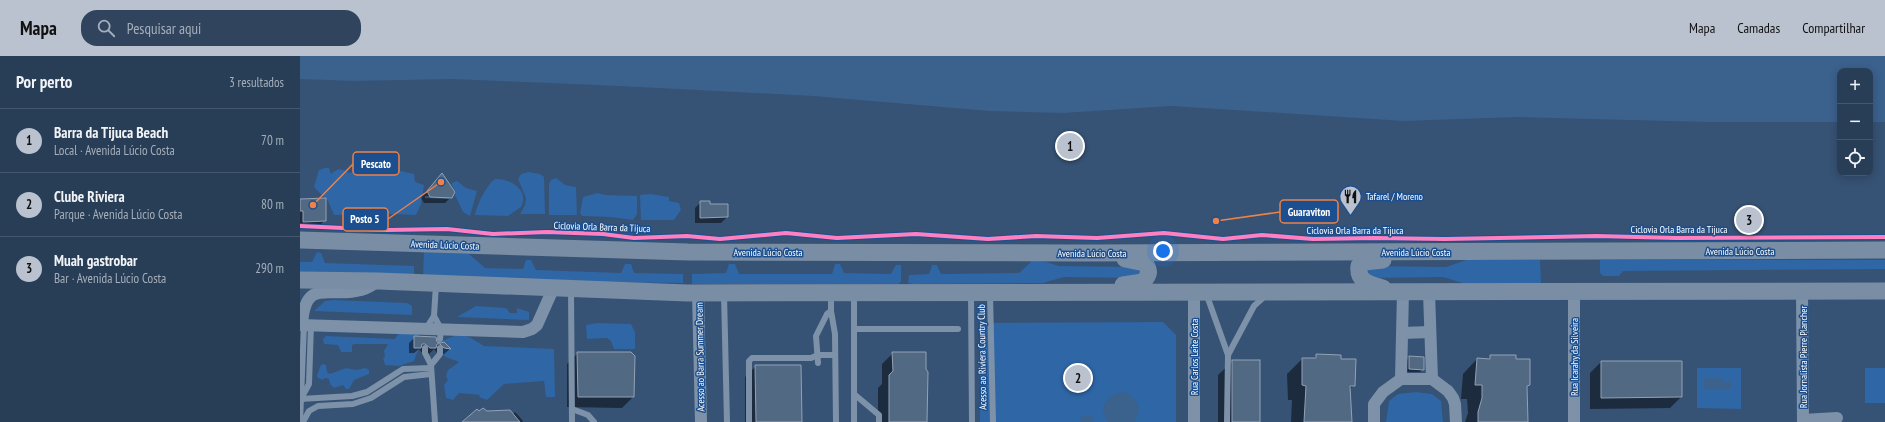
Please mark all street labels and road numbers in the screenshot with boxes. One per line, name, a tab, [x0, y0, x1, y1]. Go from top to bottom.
street label: Ciclovia Orla Barra da Tijuca	[553, 219, 651, 235]
street label: Ciclovia Orla Barra da Tijuca	[1631, 223, 1727, 236]
street label: Ciclovia Orla Barra da Tijuca	[1307, 224, 1403, 237]
street label: Avenida Lúcio Costa	[410, 237, 480, 253]
street label: Avenida Lúcio Costa	[1706, 245, 1774, 258]
street label: Avenida Lúcio Costa	[734, 246, 802, 259]
street label: Avenida Lúcio Costa	[1382, 246, 1450, 259]
street label: Avenida Lúcio Costa	[1058, 247, 1126, 260]
street label: Acesso ao Barra Summer Dream	[693, 302, 707, 412]
street label: Acesso ao Riviera Country Club	[975, 304, 989, 410]
street label: Rua Jornalista Pierre Plancher	[1797, 306, 1810, 408]
street label: Rua Icarahy da Silveira	[1568, 318, 1581, 396]
street label: Rua Carlos Leite Costa	[1188, 319, 1201, 395]

